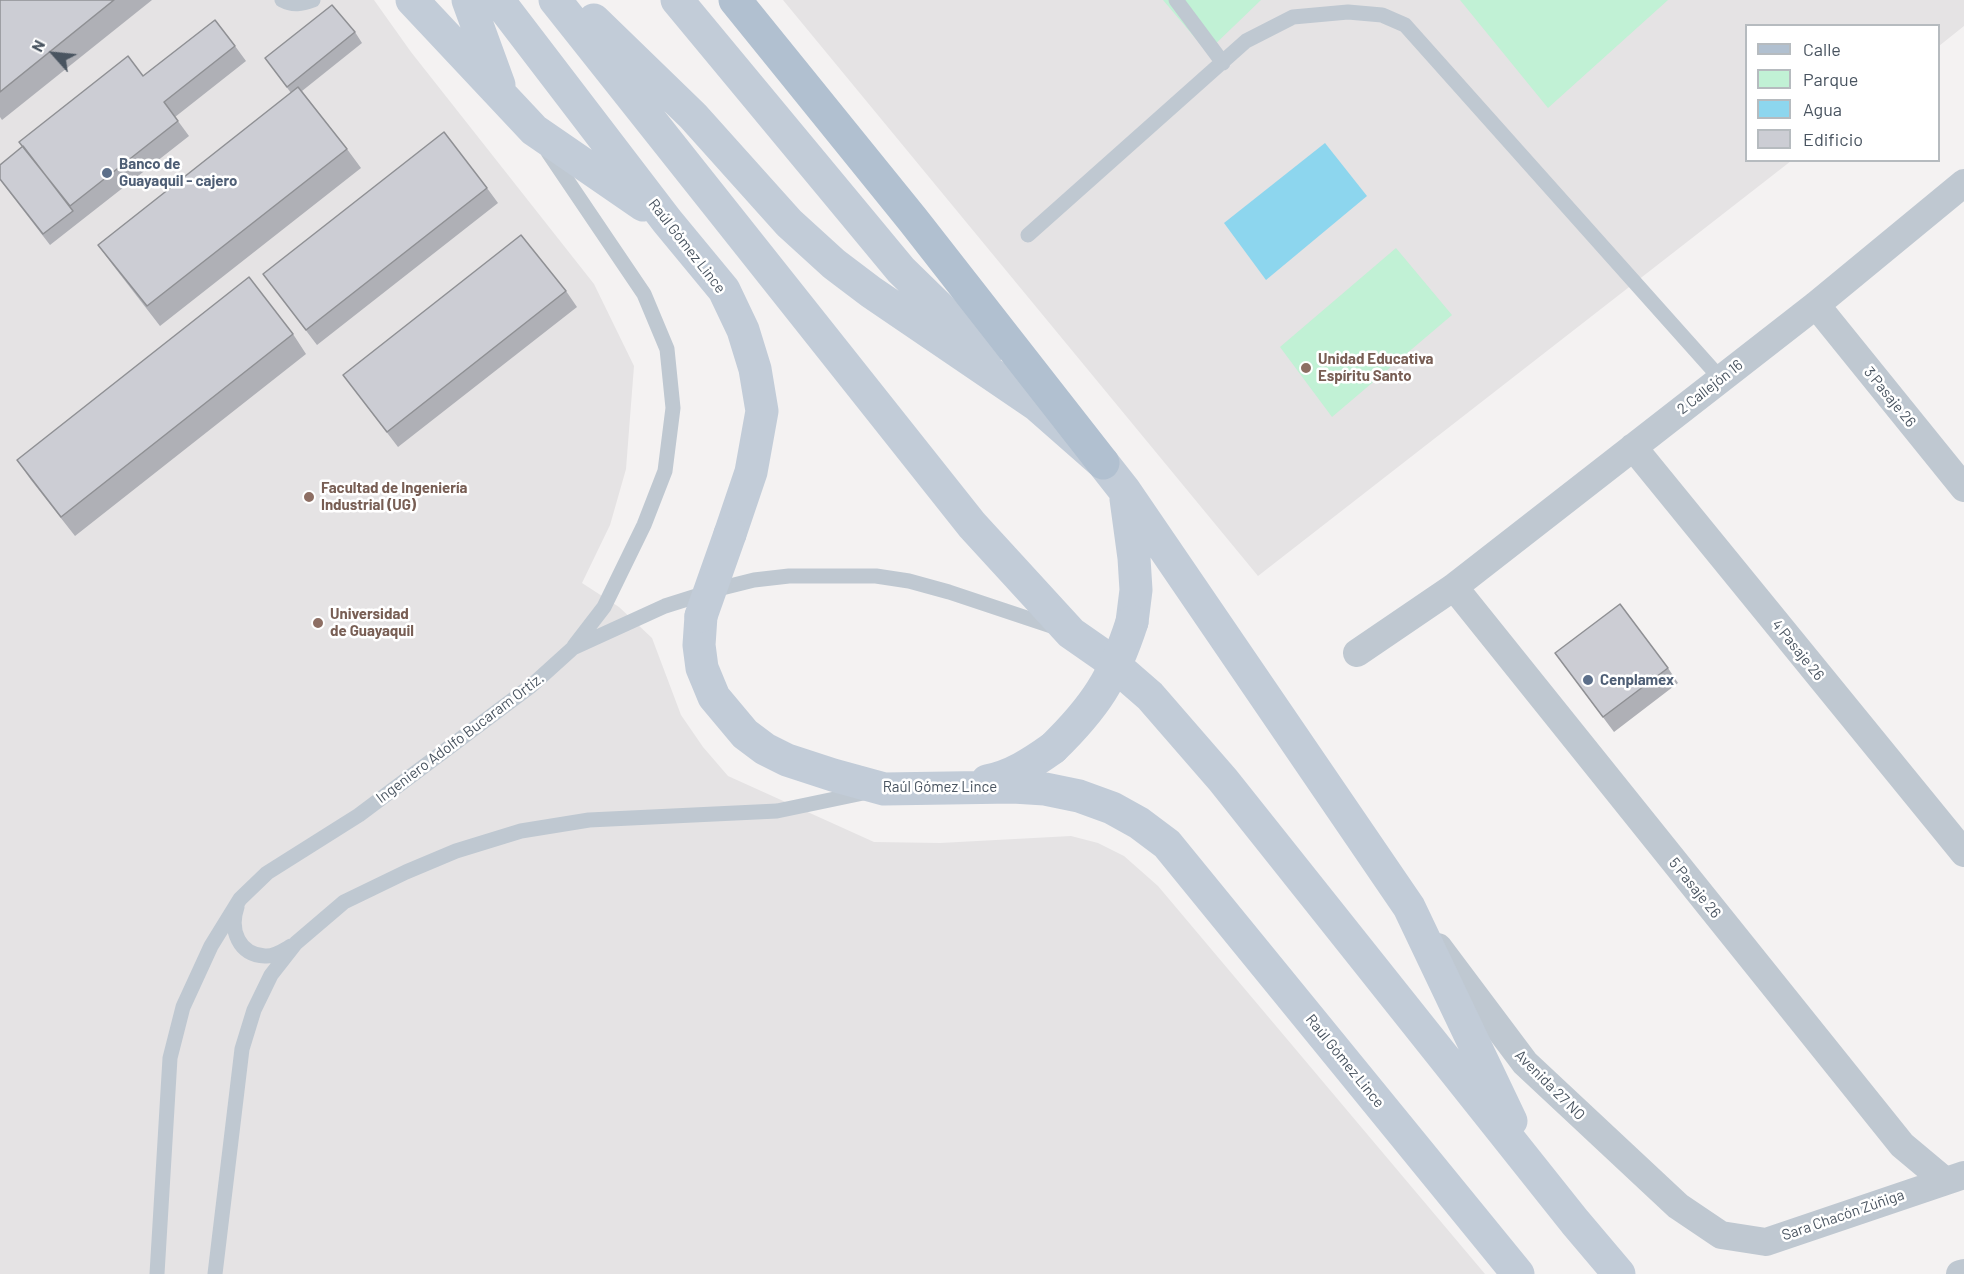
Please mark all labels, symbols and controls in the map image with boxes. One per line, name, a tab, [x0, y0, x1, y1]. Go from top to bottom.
north arrow	[24, 24, 84, 84]
legend	[1745, 24, 1940, 162]
text: N	[27, 37, 48, 55]
text: Calle	[1803, 38, 1841, 60]
text: Parque	[1803, 68, 1858, 90]
text: Agua	[1803, 98, 1842, 120]
text: Edificio	[1803, 128, 1863, 150]
place label: Banco de Guayaquil - cajero	[119, 155, 237, 190]
marker: Banco de Guayaquil - cajero	[100, 166, 114, 180]
street label: Raúl Gómez Lince	[645, 195, 729, 297]
place label: Unidad Educativa Espíritu Santo	[1318, 350, 1433, 385]
street label: 2 Callejón 16	[1674, 356, 1746, 418]
marker: Unidad Educativa Espíritu Santo	[1299, 361, 1313, 375]
street label: 3 Pasaje 26	[1860, 363, 1920, 431]
place label: Facultad de Ingeniería Industrial (UG)	[321, 479, 467, 514]
marker: Facultad de Ingeniería Industrial (UG)	[302, 490, 316, 504]
place label: Universidad de Guayaquil	[330, 605, 414, 640]
marker: Universidad de Guayaquil	[311, 616, 325, 630]
street label: 4 Pasaje 26	[1768, 616, 1828, 684]
street label: Ingeniero Adolfo Bucaram Ortiz.	[373, 669, 547, 807]
place label: Cenplamex	[1600, 671, 1674, 689]
marker: Cenplamex	[1581, 673, 1595, 687]
street label: Raúl Gómez Lince	[883, 778, 997, 796]
street label: 5 Pasaje 26	[1665, 854, 1725, 922]
street label: Raúl Gómez Lince	[1302, 1011, 1388, 1111]
street label: Avenida 27 NO	[1511, 1046, 1589, 1124]
street label: Sara Chacón Zúñiga	[1779, 1186, 1907, 1244]

